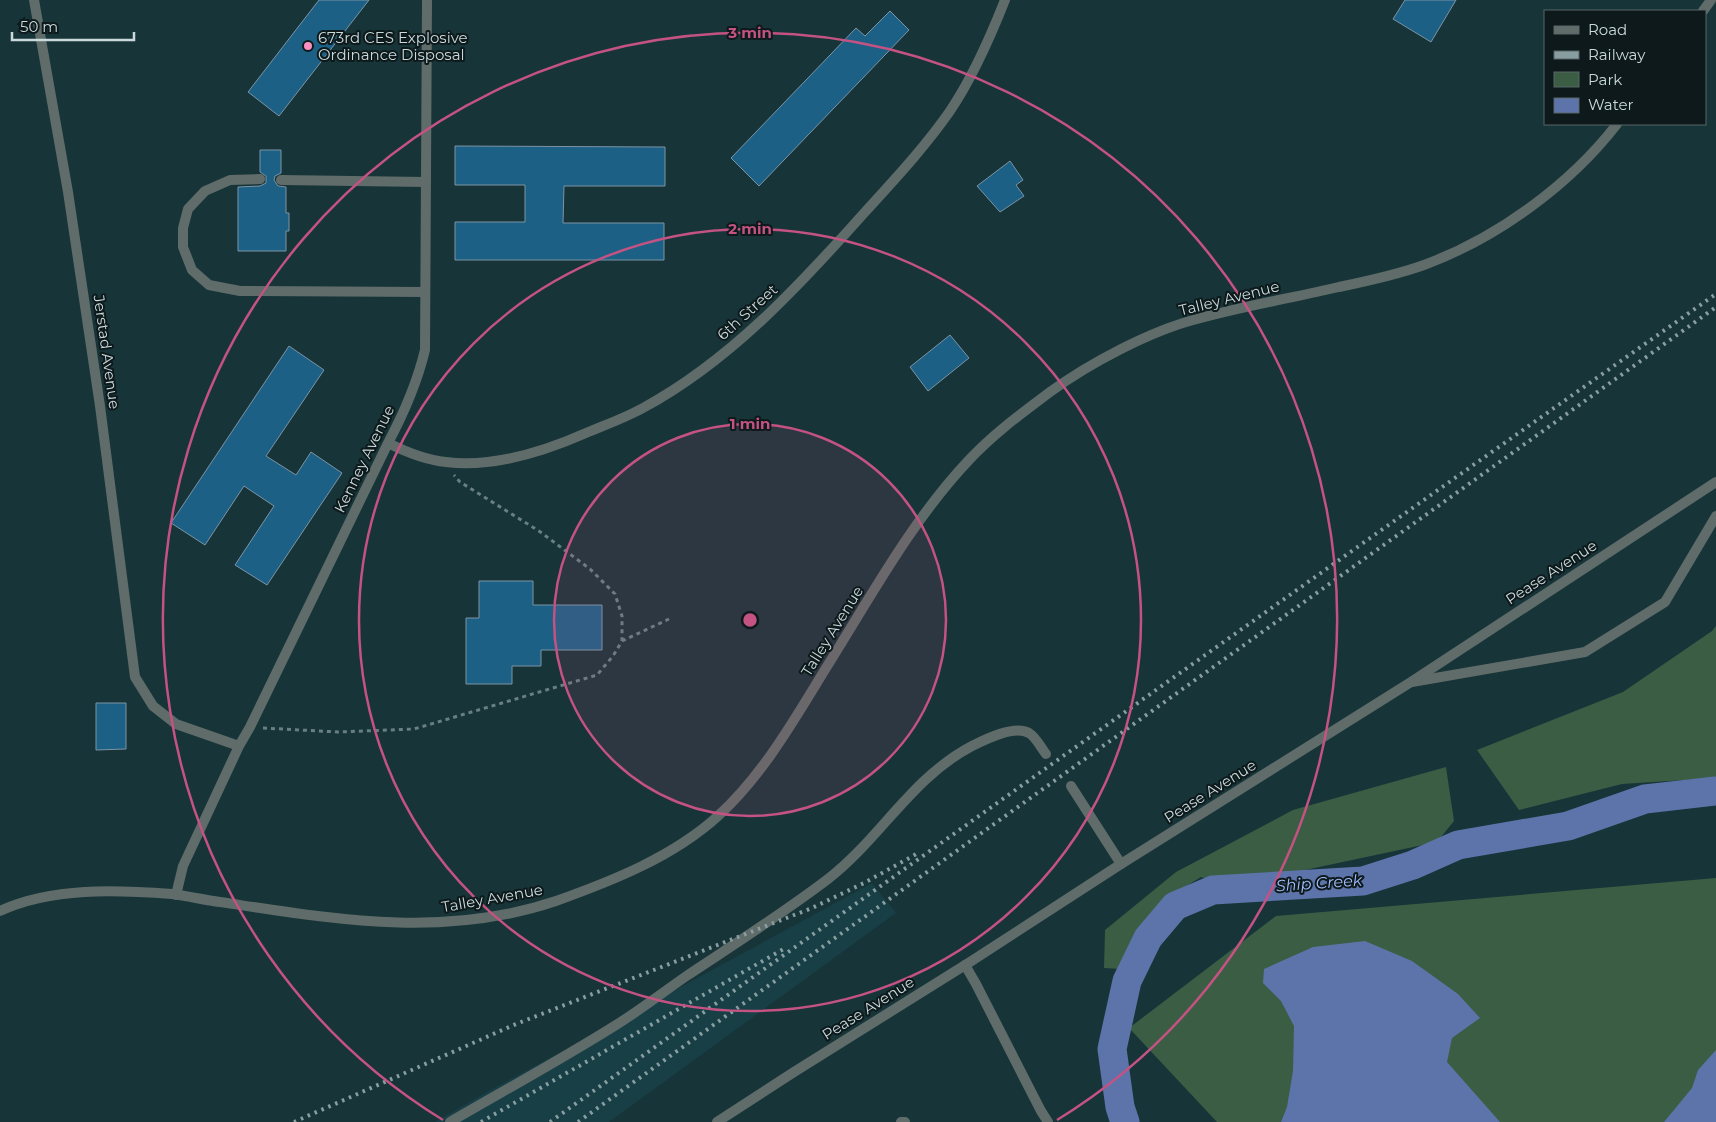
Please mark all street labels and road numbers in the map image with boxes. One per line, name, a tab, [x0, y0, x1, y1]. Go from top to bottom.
street label: Talley Avenue	[1177, 276, 1281, 320]
street label: 6th Street	[713, 280, 781, 344]
street label: Jerstad Avenue	[89, 293, 124, 410]
street label: Kenney Avenue	[330, 402, 398, 516]
street label: Pease Avenue	[1502, 535, 1600, 609]
street label: Talley Avenue	[797, 582, 867, 680]
street label: Pease Avenue	[1160, 755, 1260, 827]
street label: Talley Avenue	[440, 880, 544, 916]
street label: Pease Avenue	[818, 972, 918, 1044]

